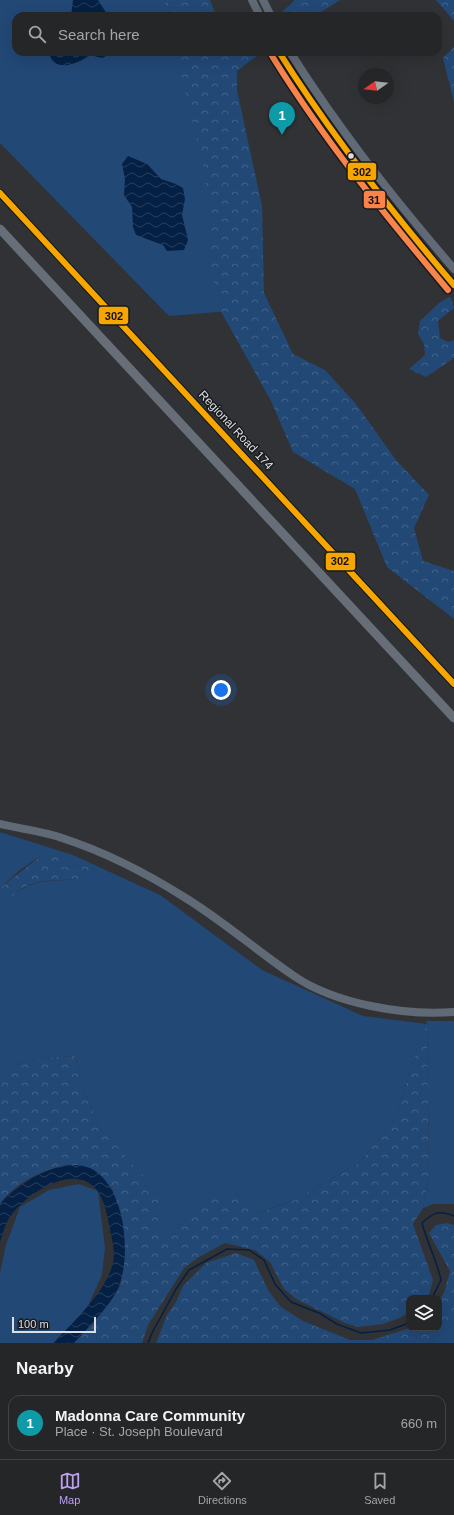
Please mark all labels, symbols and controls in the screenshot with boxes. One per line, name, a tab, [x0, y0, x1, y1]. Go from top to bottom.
search box	[12, 12, 442, 56]
icon: search	[26, 23, 48, 45]
text: Search here	[58, 26, 140, 43]
north arrow	[358, 68, 394, 104]
pin: 1	[269, 102, 295, 135]
unlabelled marker	[346, 151, 356, 161]
line badge: 302	[347, 162, 377, 181]
text: 302	[353, 166, 371, 178]
line badge: 31	[363, 190, 386, 209]
text: 31	[368, 194, 380, 206]
line badge: 302	[98, 306, 129, 325]
text: 302	[105, 310, 123, 322]
street label: Regional Road 174	[196, 388, 276, 473]
line badge: 302	[325, 552, 356, 571]
text: 302	[331, 555, 349, 567]
your location	[211, 680, 231, 700]
map controls	[406, 1295, 442, 1331]
button: layers	[406, 1295, 442, 1331]
scale bar	[12, 1315, 96, 1334]
text: 100 m	[18, 1318, 49, 1330]
text: Nearby	[16, 1359, 74, 1378]
text: Madonna Care Community	[55, 1407, 245, 1424]
text: 1	[26, 1416, 34, 1431]
text: 660 m	[401, 1416, 437, 1431]
text: Place · St. Joseph Boulevard	[55, 1424, 223, 1439]
tab: Map	[59, 1470, 81, 1506]
tab: Directions	[198, 1470, 247, 1506]
tab: Saved	[364, 1470, 395, 1506]

